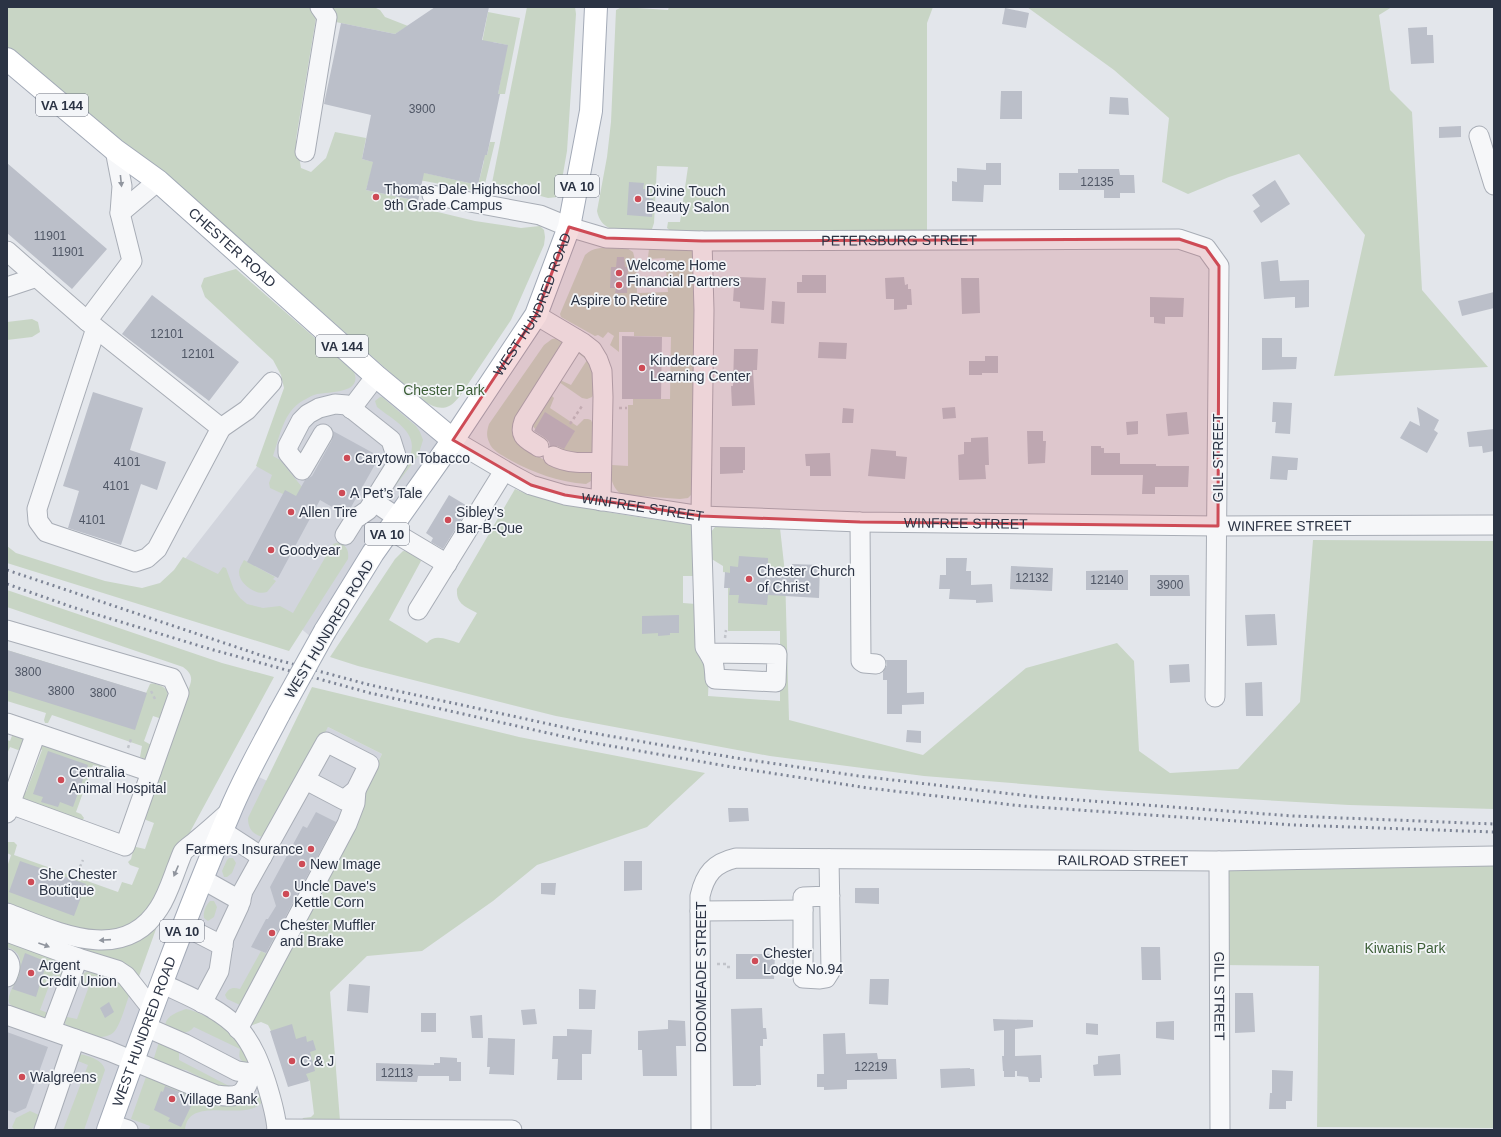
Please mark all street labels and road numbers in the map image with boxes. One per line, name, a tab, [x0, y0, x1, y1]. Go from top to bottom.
road number: VA 144	[36, 94, 88, 116]
road number: VA 10	[555, 175, 599, 197]
street label: CHESTER ROAD	[186, 204, 279, 291]
street label: WEST HUNDRED ROAD	[490, 231, 574, 379]
street label: PETERSBURG STREET	[821, 232, 977, 248]
road number: VA 144	[316, 335, 368, 357]
street label: GILL STREET	[1210, 413, 1226, 502]
street label: WINFREE STREET	[580, 490, 705, 524]
street label: WINFREE STREET	[904, 514, 1028, 532]
street label: WINFREE STREET	[1228, 518, 1352, 534]
road number: VA 10	[365, 523, 409, 545]
street label: WEST HUNDRED ROAD	[281, 557, 377, 701]
street label: RAILROAD STREET	[1057, 852, 1189, 869]
street label: DODOMEADE STREET	[693, 901, 709, 1052]
road number: VA 10	[160, 920, 204, 942]
street label: GILL STREET	[1211, 951, 1228, 1041]
street label: WEST HUNDRED ROAD	[109, 954, 179, 1109]

